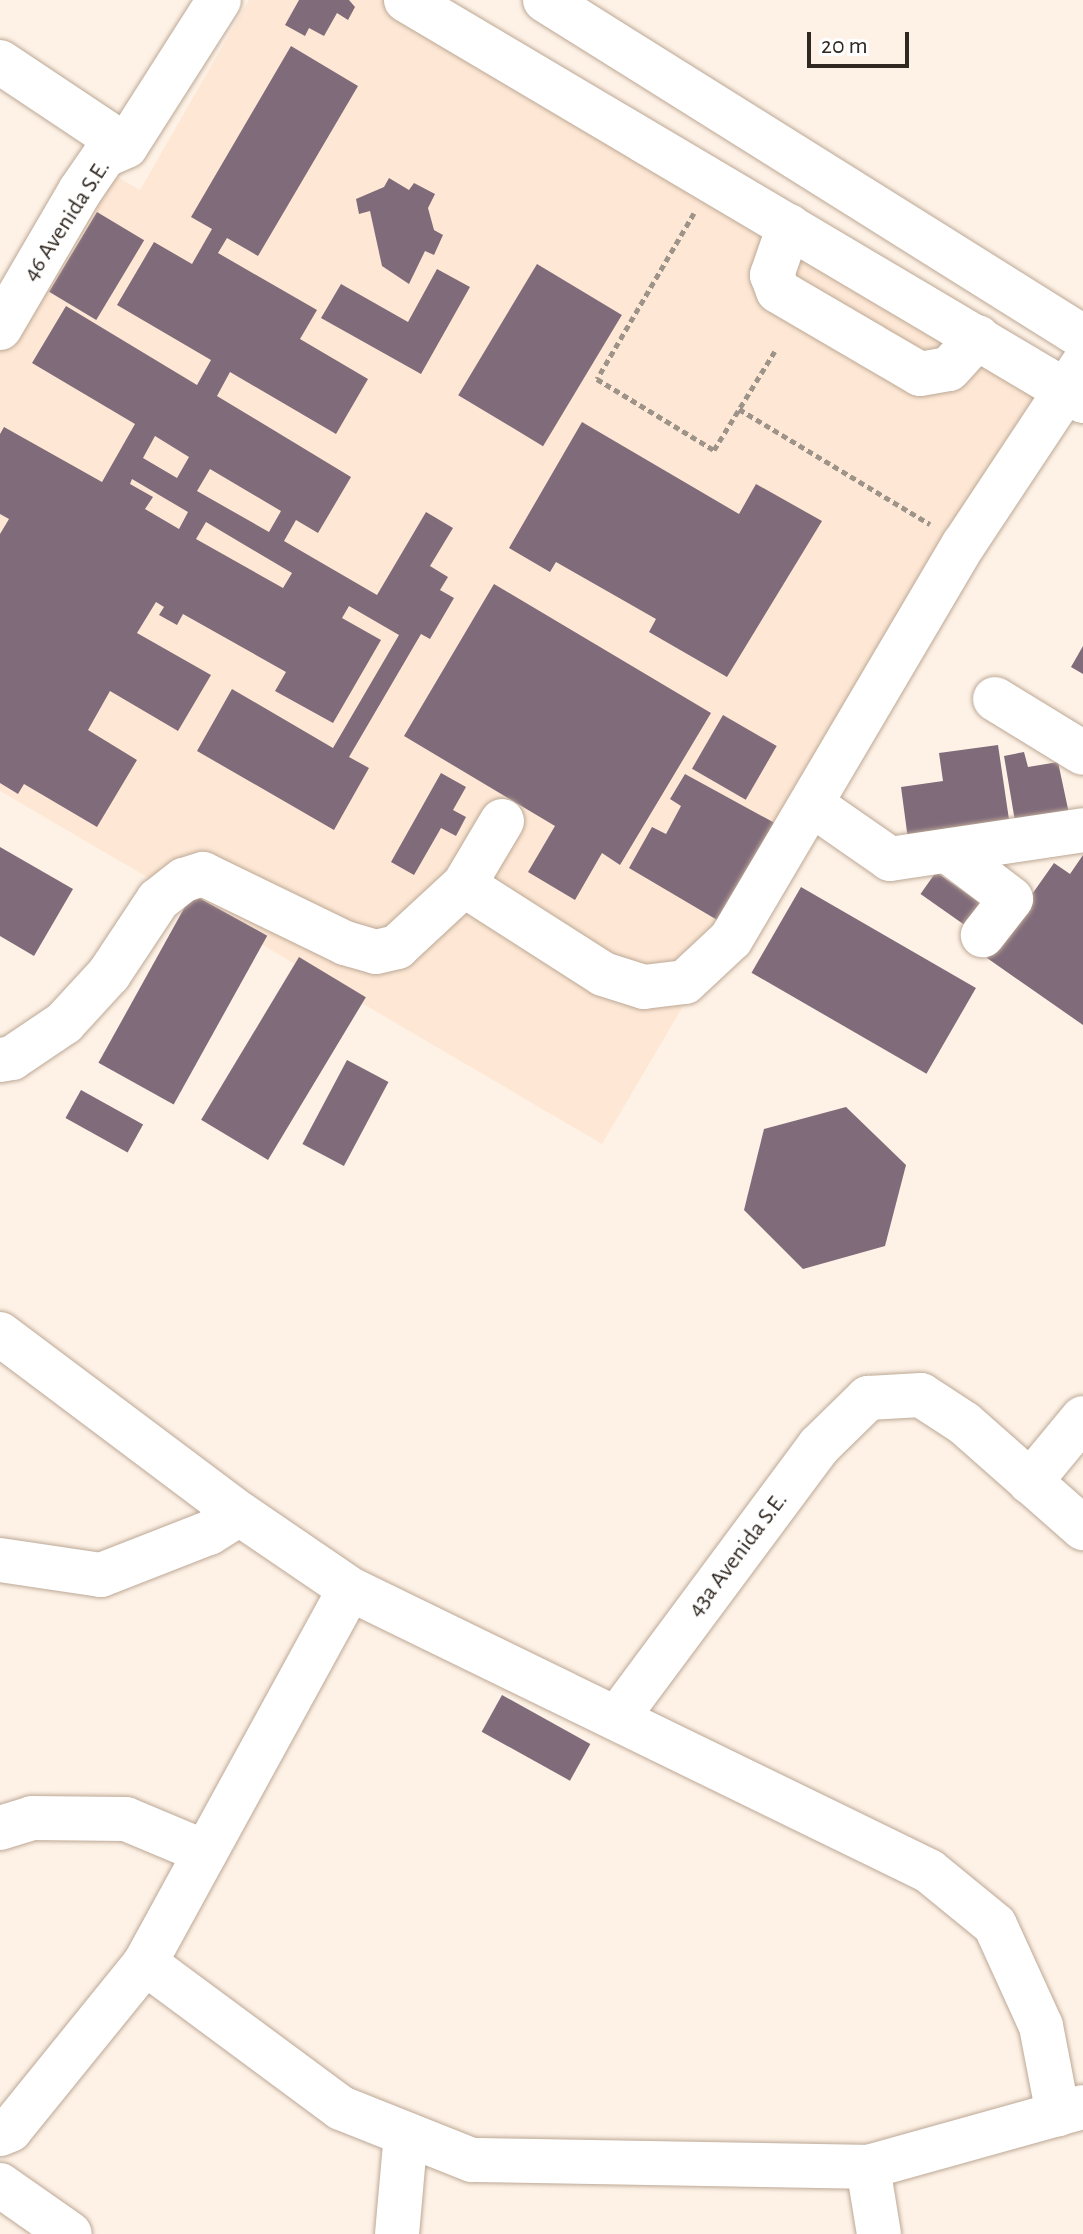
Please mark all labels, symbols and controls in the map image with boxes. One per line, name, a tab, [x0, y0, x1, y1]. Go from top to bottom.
scale bar	[811, 16, 913, 66]
text: 20 m	[821, 34, 868, 58]
street label: 46 Avenida S.E.	[17, 155, 117, 287]
street label: 43a Avenida S.E.	[682, 1487, 794, 1623]

